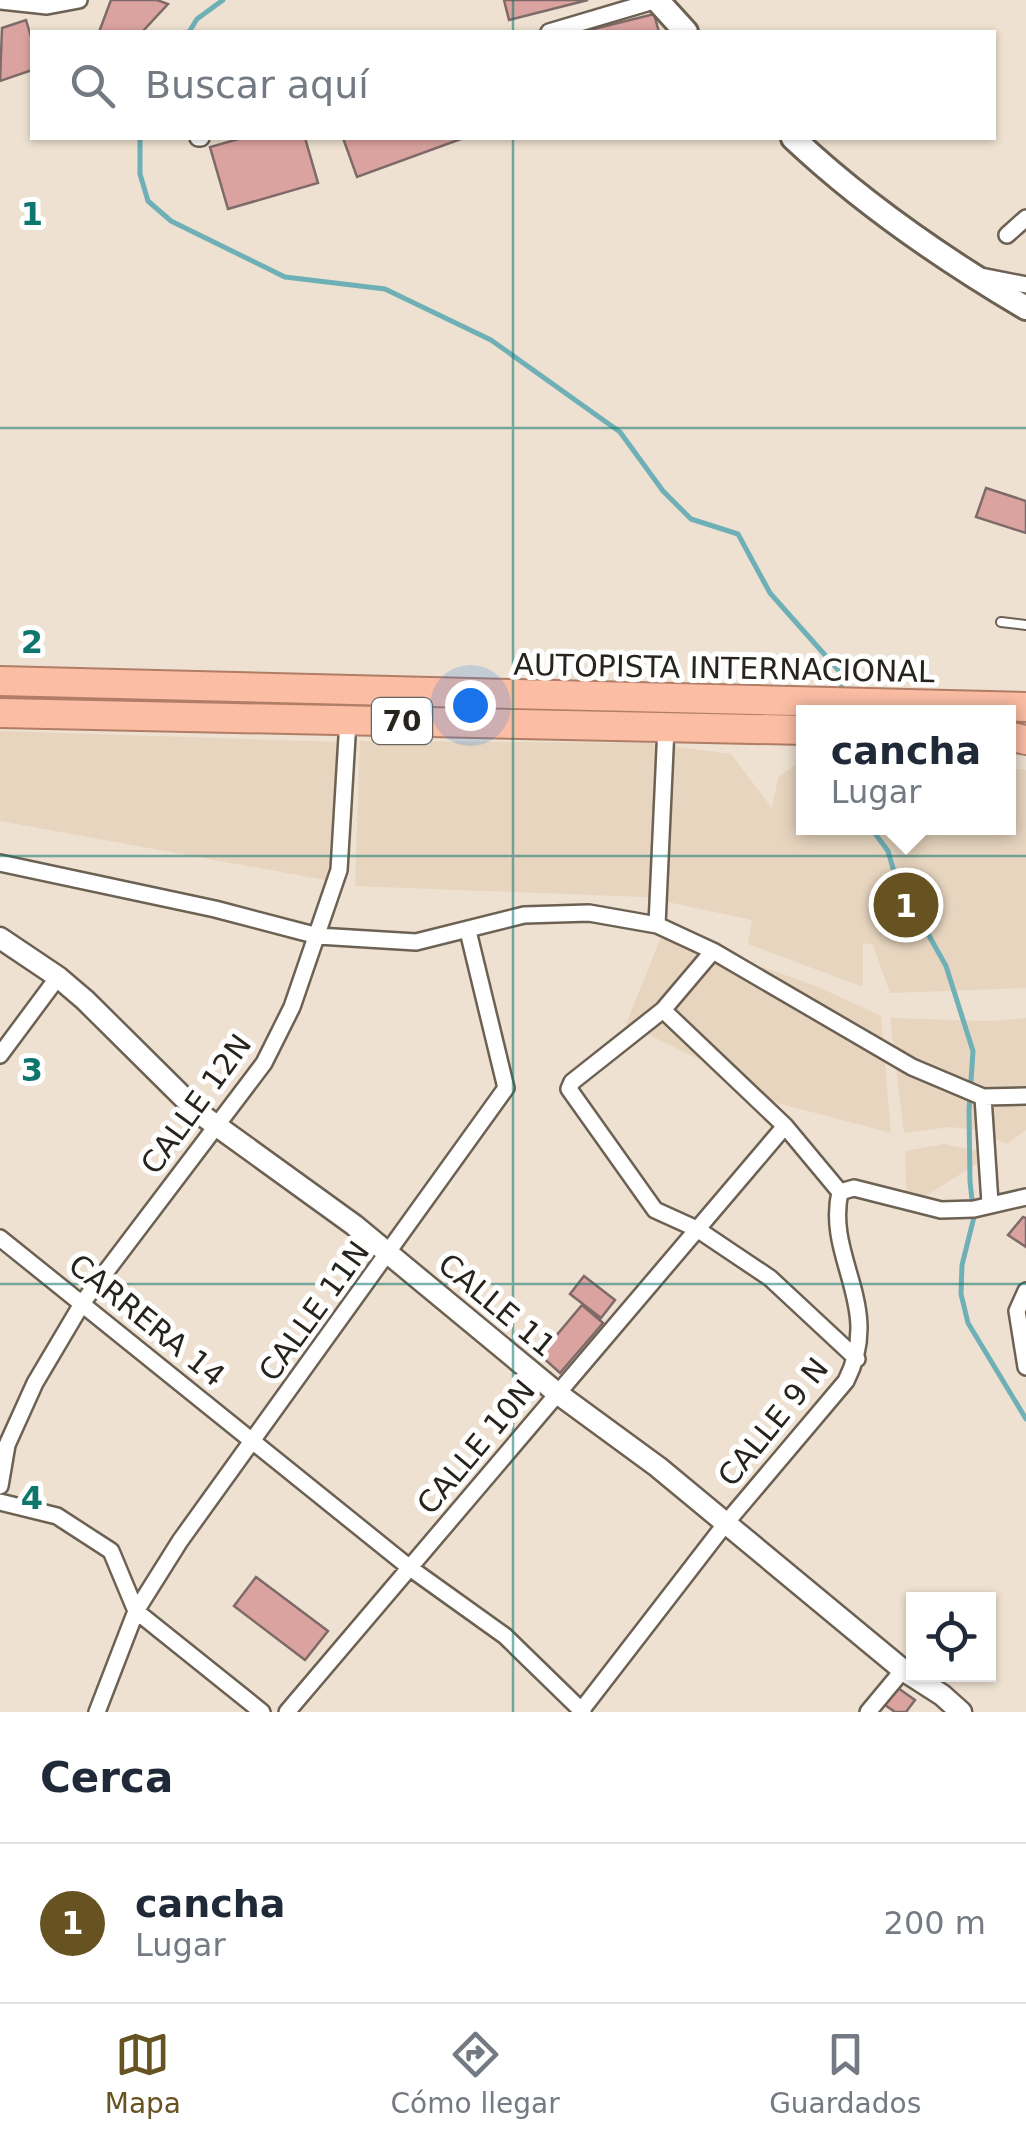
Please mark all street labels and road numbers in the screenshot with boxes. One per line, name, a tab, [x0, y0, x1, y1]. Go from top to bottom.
street label: AUTOPISTA INTERNACIONAL	[513, 647, 935, 689]
road number: 70	[372, 698, 432, 744]
street label: CALLE 12N	[134, 1027, 258, 1181]
street label: CALLE 11N	[252, 1234, 376, 1388]
street label: CALLE 11	[432, 1246, 562, 1364]
street label: CARRERA 14	[62, 1247, 232, 1393]
street label: CALLE 9 N	[711, 1351, 835, 1493]
street label: CALLE 10N	[410, 1373, 542, 1521]

